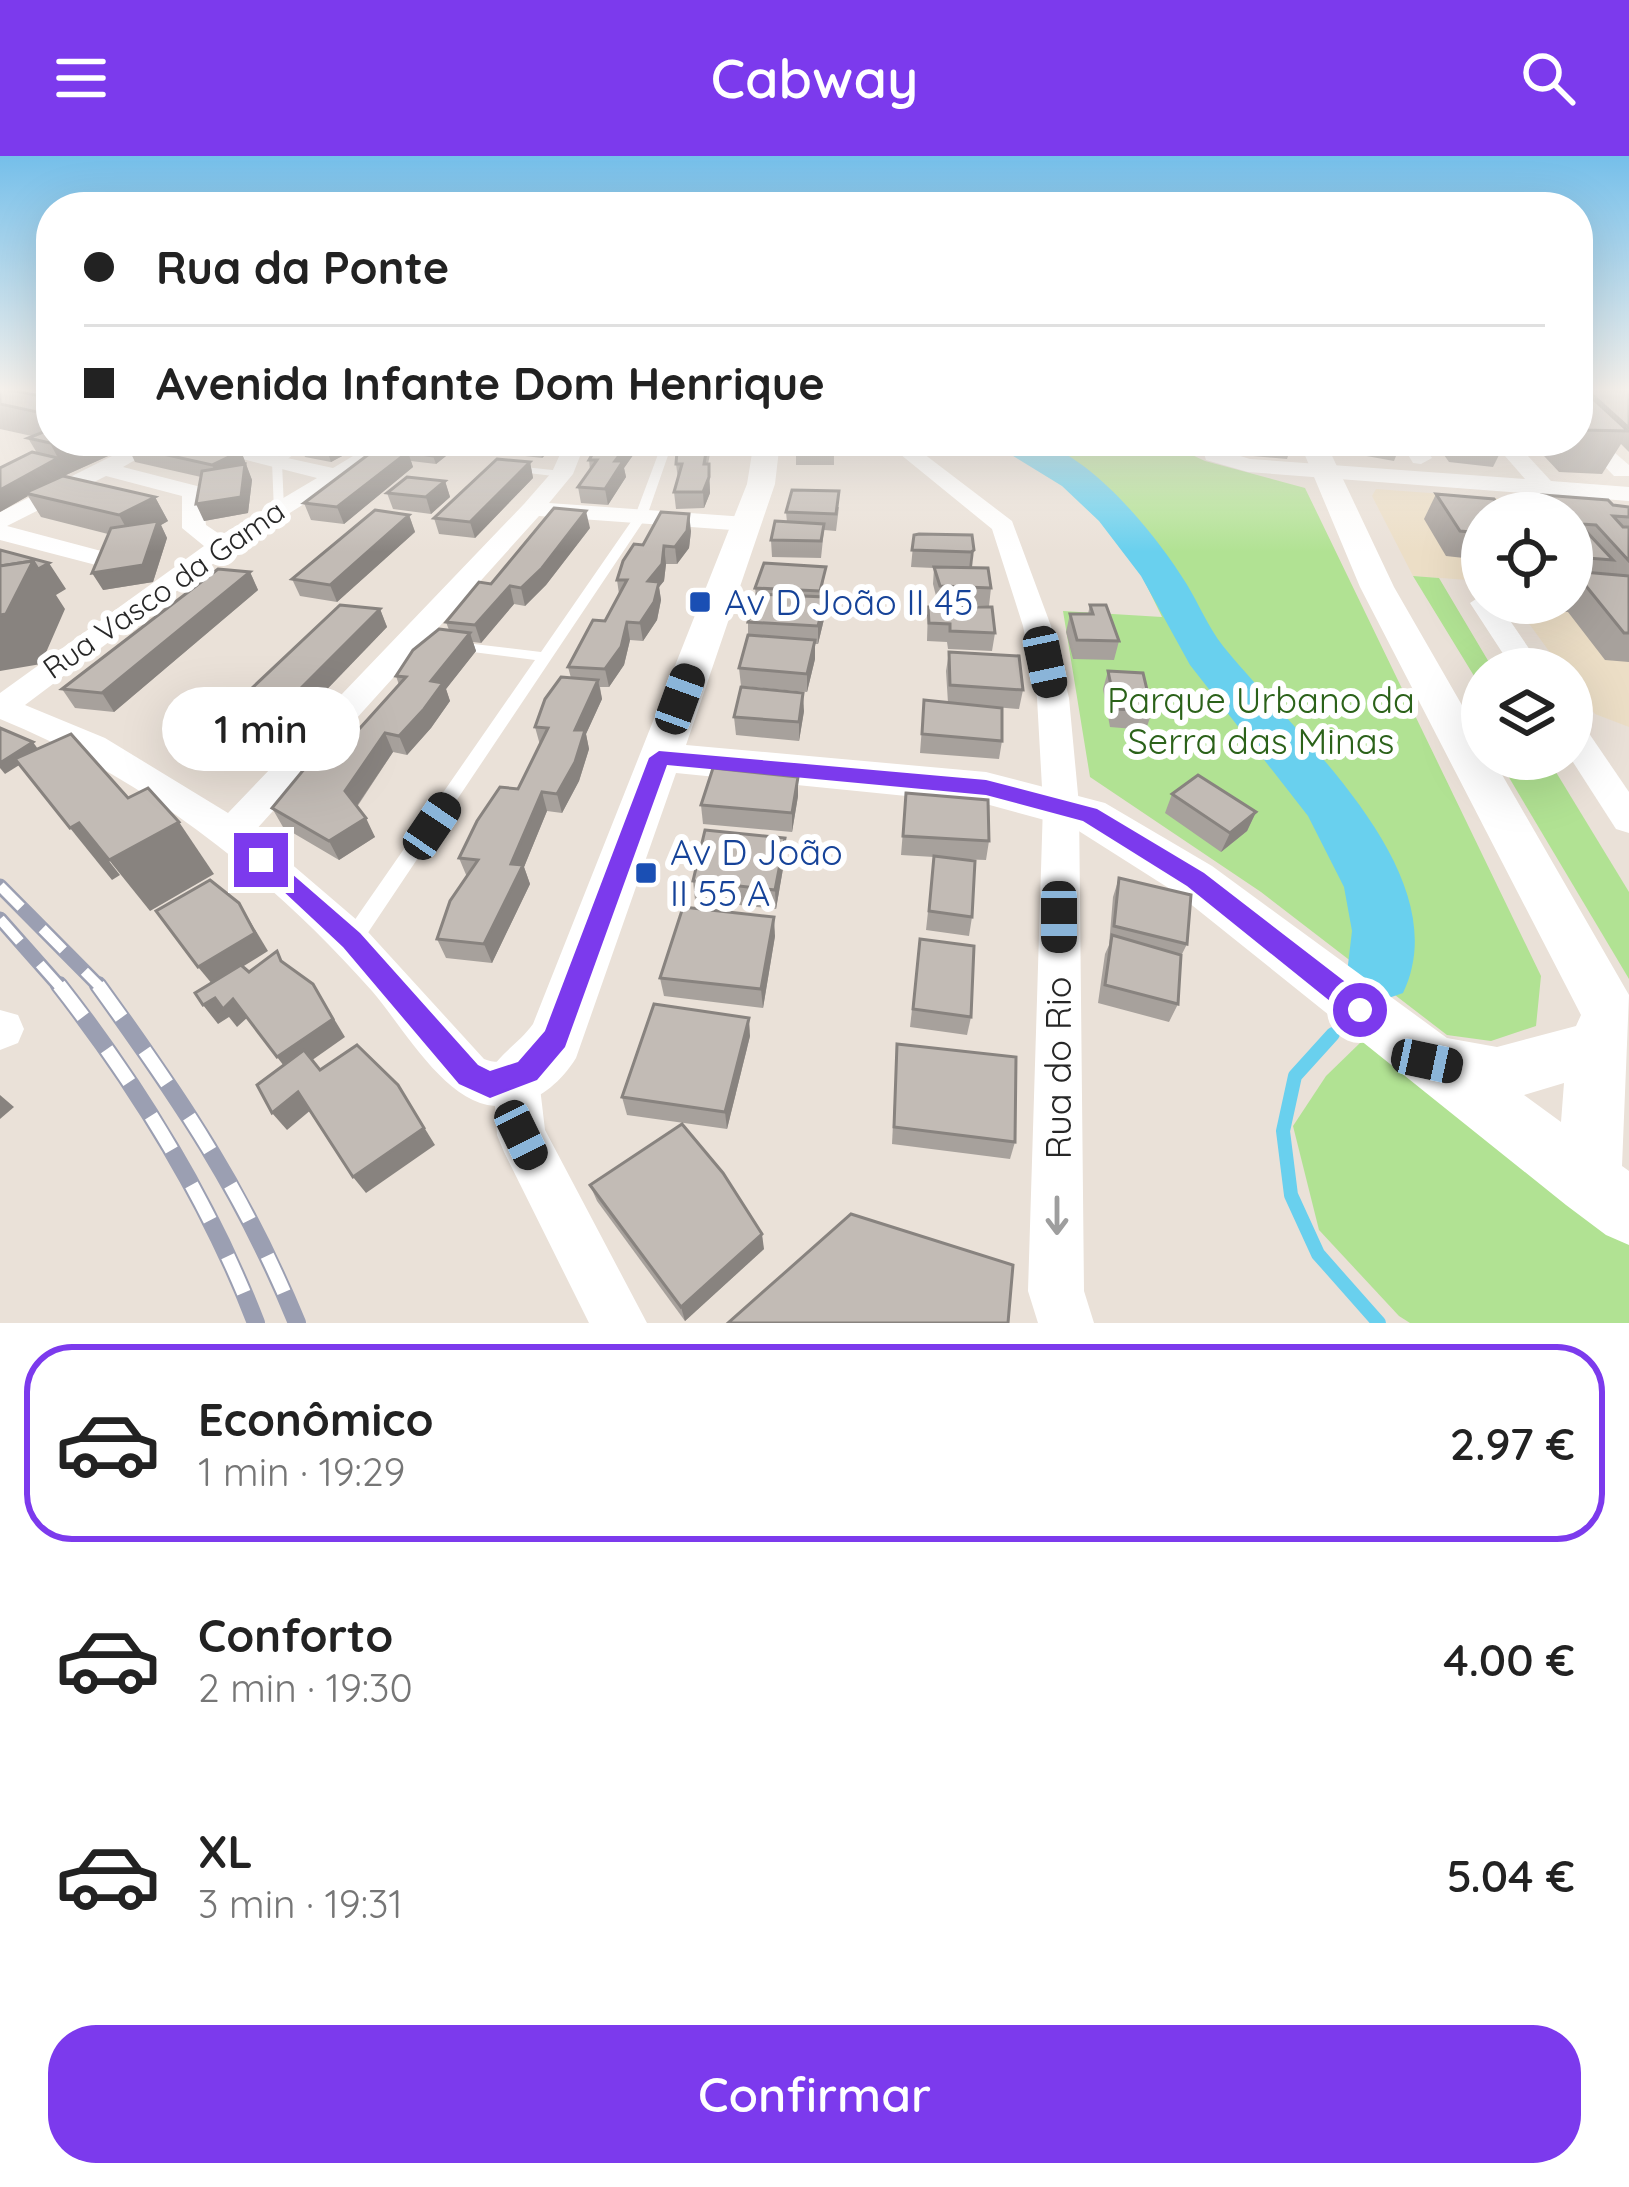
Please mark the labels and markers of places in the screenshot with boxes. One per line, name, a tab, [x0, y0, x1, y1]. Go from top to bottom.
place label: Av D João II 45	[724, 579, 973, 624]
marker: Av D João II 45	[687, 589, 713, 615]
place label: Av D João II 55 A	[670, 829, 843, 915]
marker: Av D João II 55 A	[633, 860, 659, 886]

